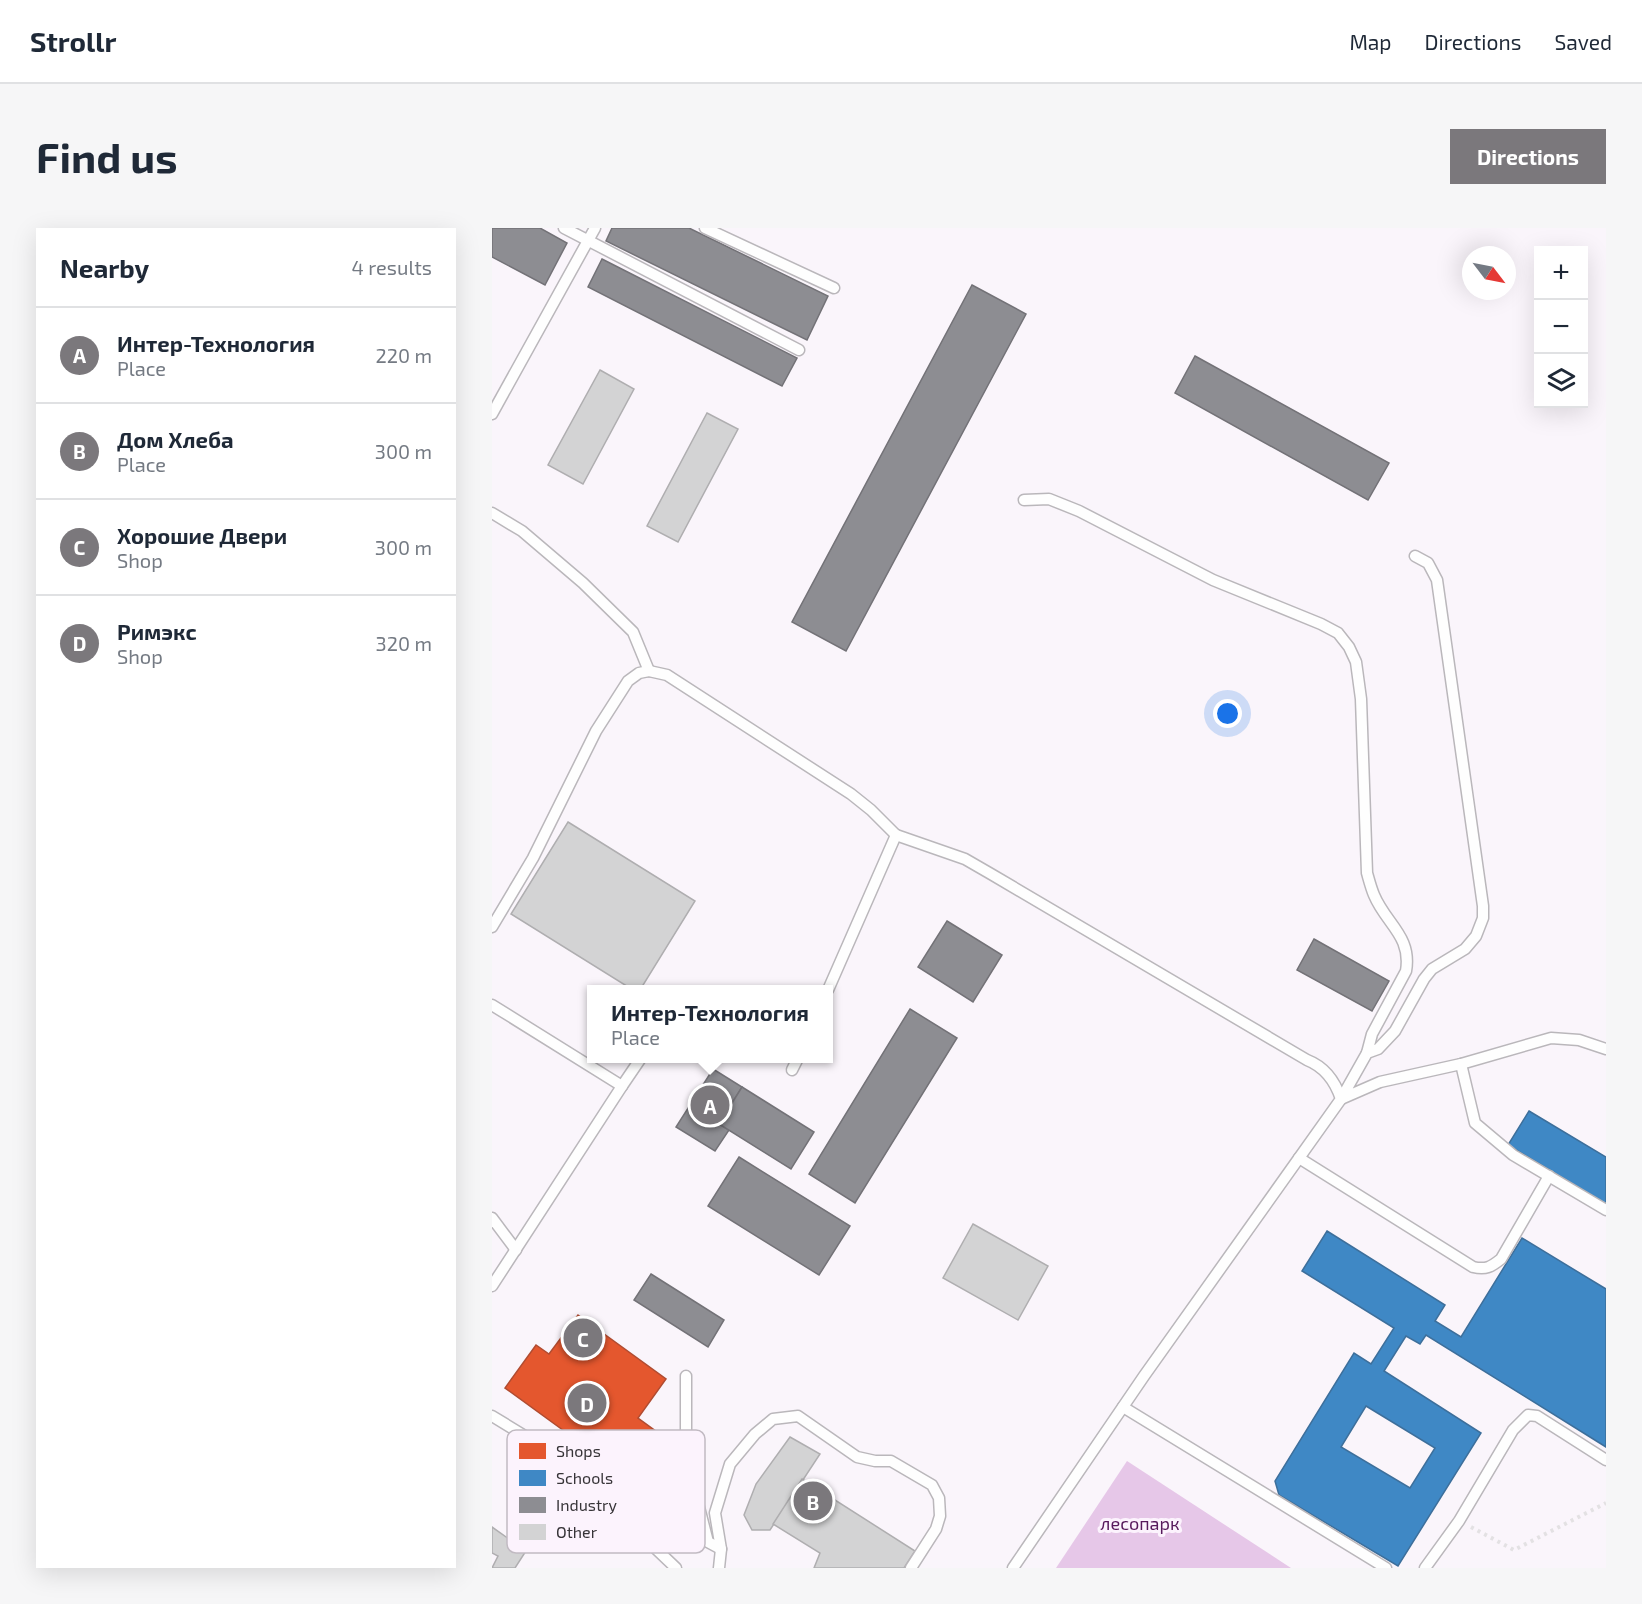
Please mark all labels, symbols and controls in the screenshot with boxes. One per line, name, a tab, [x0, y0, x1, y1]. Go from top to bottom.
text: Strollr	[30, 24, 116, 58]
text: Map	[1349, 29, 1392, 54]
text: Directions	[1425, 29, 1521, 54]
text: Saved	[1554, 29, 1612, 54]
button: Directions	[1450, 129, 1606, 184]
text: Find us	[36, 131, 178, 181]
north arrow	[1462, 246, 1516, 300]
map controls	[1534, 246, 1588, 408]
button: +	[1534, 246, 1588, 300]
text: Nearby	[60, 252, 149, 283]
text: 4 results	[352, 255, 432, 279]
button: −	[1534, 300, 1588, 354]
text: Интер-Технология	[117, 330, 315, 356]
text: A	[73, 343, 86, 367]
text: 220 m	[375, 343, 432, 367]
button: layers	[1534, 354, 1588, 408]
text: Place	[117, 356, 166, 380]
text: Дом Хлеба	[117, 426, 234, 452]
text: B	[73, 439, 86, 463]
text: 300 m	[375, 439, 432, 463]
text: Place	[117, 452, 166, 476]
text: Хорошие Двери	[117, 522, 287, 548]
text: C	[74, 535, 85, 559]
text: 300 m	[375, 535, 432, 559]
text: Shop	[117, 548, 163, 572]
text: Римэкс	[117, 618, 197, 644]
text: D	[73, 631, 86, 655]
text: 320 m	[376, 631, 432, 655]
text: Shop	[117, 644, 163, 668]
your location	[1213, 699, 1242, 728]
popup	[587, 985, 833, 1063]
text: Интер-Технология	[611, 999, 809, 1025]
text: Place	[611, 1025, 660, 1049]
pin: A	[690, 1082, 730, 1128]
pin: C	[564, 1316, 602, 1360]
pin: D	[568, 1380, 607, 1426]
legend	[507, 1430, 705, 1553]
text: Shops	[556, 1441, 601, 1460]
text: Schools	[556, 1468, 613, 1487]
pin: B	[794, 1478, 832, 1524]
text: Industry	[556, 1495, 617, 1514]
park label: лесопарк	[1100, 1512, 1180, 1534]
text: Other	[556, 1522, 598, 1541]

